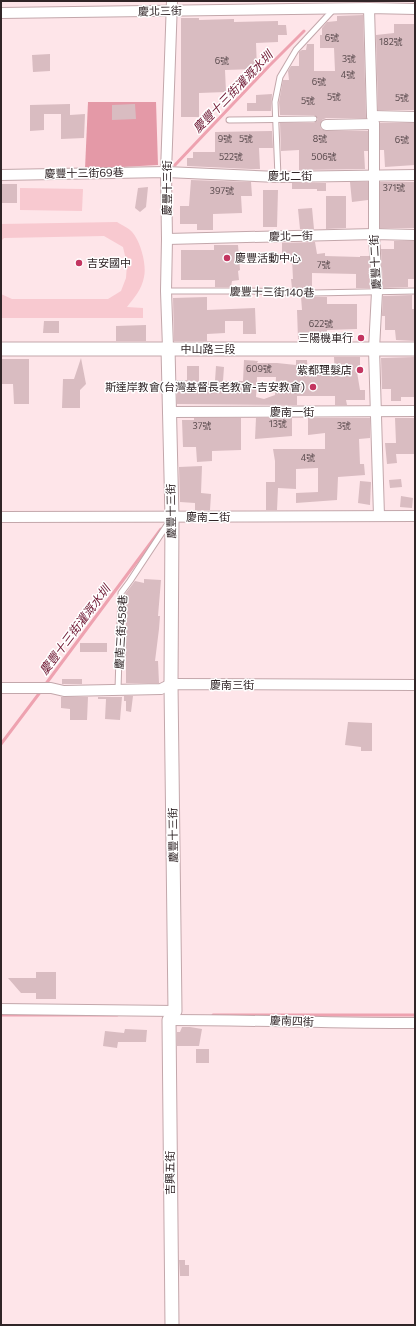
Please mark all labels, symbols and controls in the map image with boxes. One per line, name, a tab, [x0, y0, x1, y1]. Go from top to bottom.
street label: 慶北三街	[138, 4, 182, 17]
house number: 6號	[325, 32, 339, 43]
house number: 182號	[379, 36, 403, 47]
water label: 慶豐十三街灌溉水圳	[190, 46, 276, 135]
house number: 3號	[342, 53, 356, 64]
house number: 6號	[215, 55, 229, 66]
house number: 4號	[341, 69, 355, 80]
house number: 6號	[312, 76, 326, 87]
house number: 5號	[327, 91, 341, 102]
house number: 5號	[395, 92, 409, 103]
house number: 5號	[301, 95, 315, 106]
house number: 9號	[218, 133, 232, 144]
house number: 5號	[239, 133, 253, 144]
house number: 8號	[313, 133, 327, 144]
house number: 6號	[395, 134, 409, 145]
house number: 522號	[219, 151, 243, 162]
house number: 506號	[311, 151, 337, 162]
street label: 慶豐十三街	[160, 161, 173, 216]
street label: 慶豐十三街69巷	[44, 165, 124, 180]
street label: 慶北二街	[268, 169, 312, 182]
house number: 371號	[383, 182, 405, 193]
house number: 397號	[210, 185, 234, 196]
street label: 慶北一街	[269, 229, 313, 242]
street label: 慶豐十二街	[367, 234, 382, 290]
place label: 慶豐活動中心	[235, 251, 301, 264]
marker: 慶豐活動中心	[222, 253, 232, 263]
place label: 吉安國中	[87, 256, 131, 269]
marker: 吉安國中	[74, 258, 84, 268]
house number: 7號	[317, 259, 331, 270]
street label: 慶豐十三街140巷	[230, 284, 314, 299]
house number: 622號	[309, 318, 333, 329]
place label: 三陽機車行	[298, 331, 353, 344]
marker: 三陽機車行	[356, 333, 366, 343]
street label: 中山路三段	[181, 342, 236, 355]
house number: 609號	[246, 363, 272, 374]
place label: 紫都理髮店	[297, 363, 352, 376]
marker: 紫都理髮店	[355, 365, 365, 375]
place label: 斯達岸教會(台灣基督長老教會-吉安教會)	[105, 380, 305, 393]
marker: 斯達岸教會(台灣基督長老教會-吉安教會)	[308, 382, 318, 392]
street label: 慶南一街	[270, 405, 314, 418]
house number: 13號	[269, 418, 287, 429]
house number: 37號	[193, 420, 211, 431]
house number: 3號	[337, 420, 351, 431]
house number: 4號	[301, 452, 315, 463]
street label: 慶豐十三街	[164, 483, 177, 539]
street label: 慶南二街	[186, 510, 230, 523]
water label: 慶豐十三街灌溉水圳	[36, 580, 113, 677]
street label: 慶南三街458巷	[112, 594, 129, 670]
street label: 慶南三街	[210, 678, 254, 691]
street label: 慶豐十三街	[166, 807, 179, 863]
street label: 慶南四街	[270, 1013, 314, 1028]
street label: 吉興五街	[163, 1151, 176, 1195]

